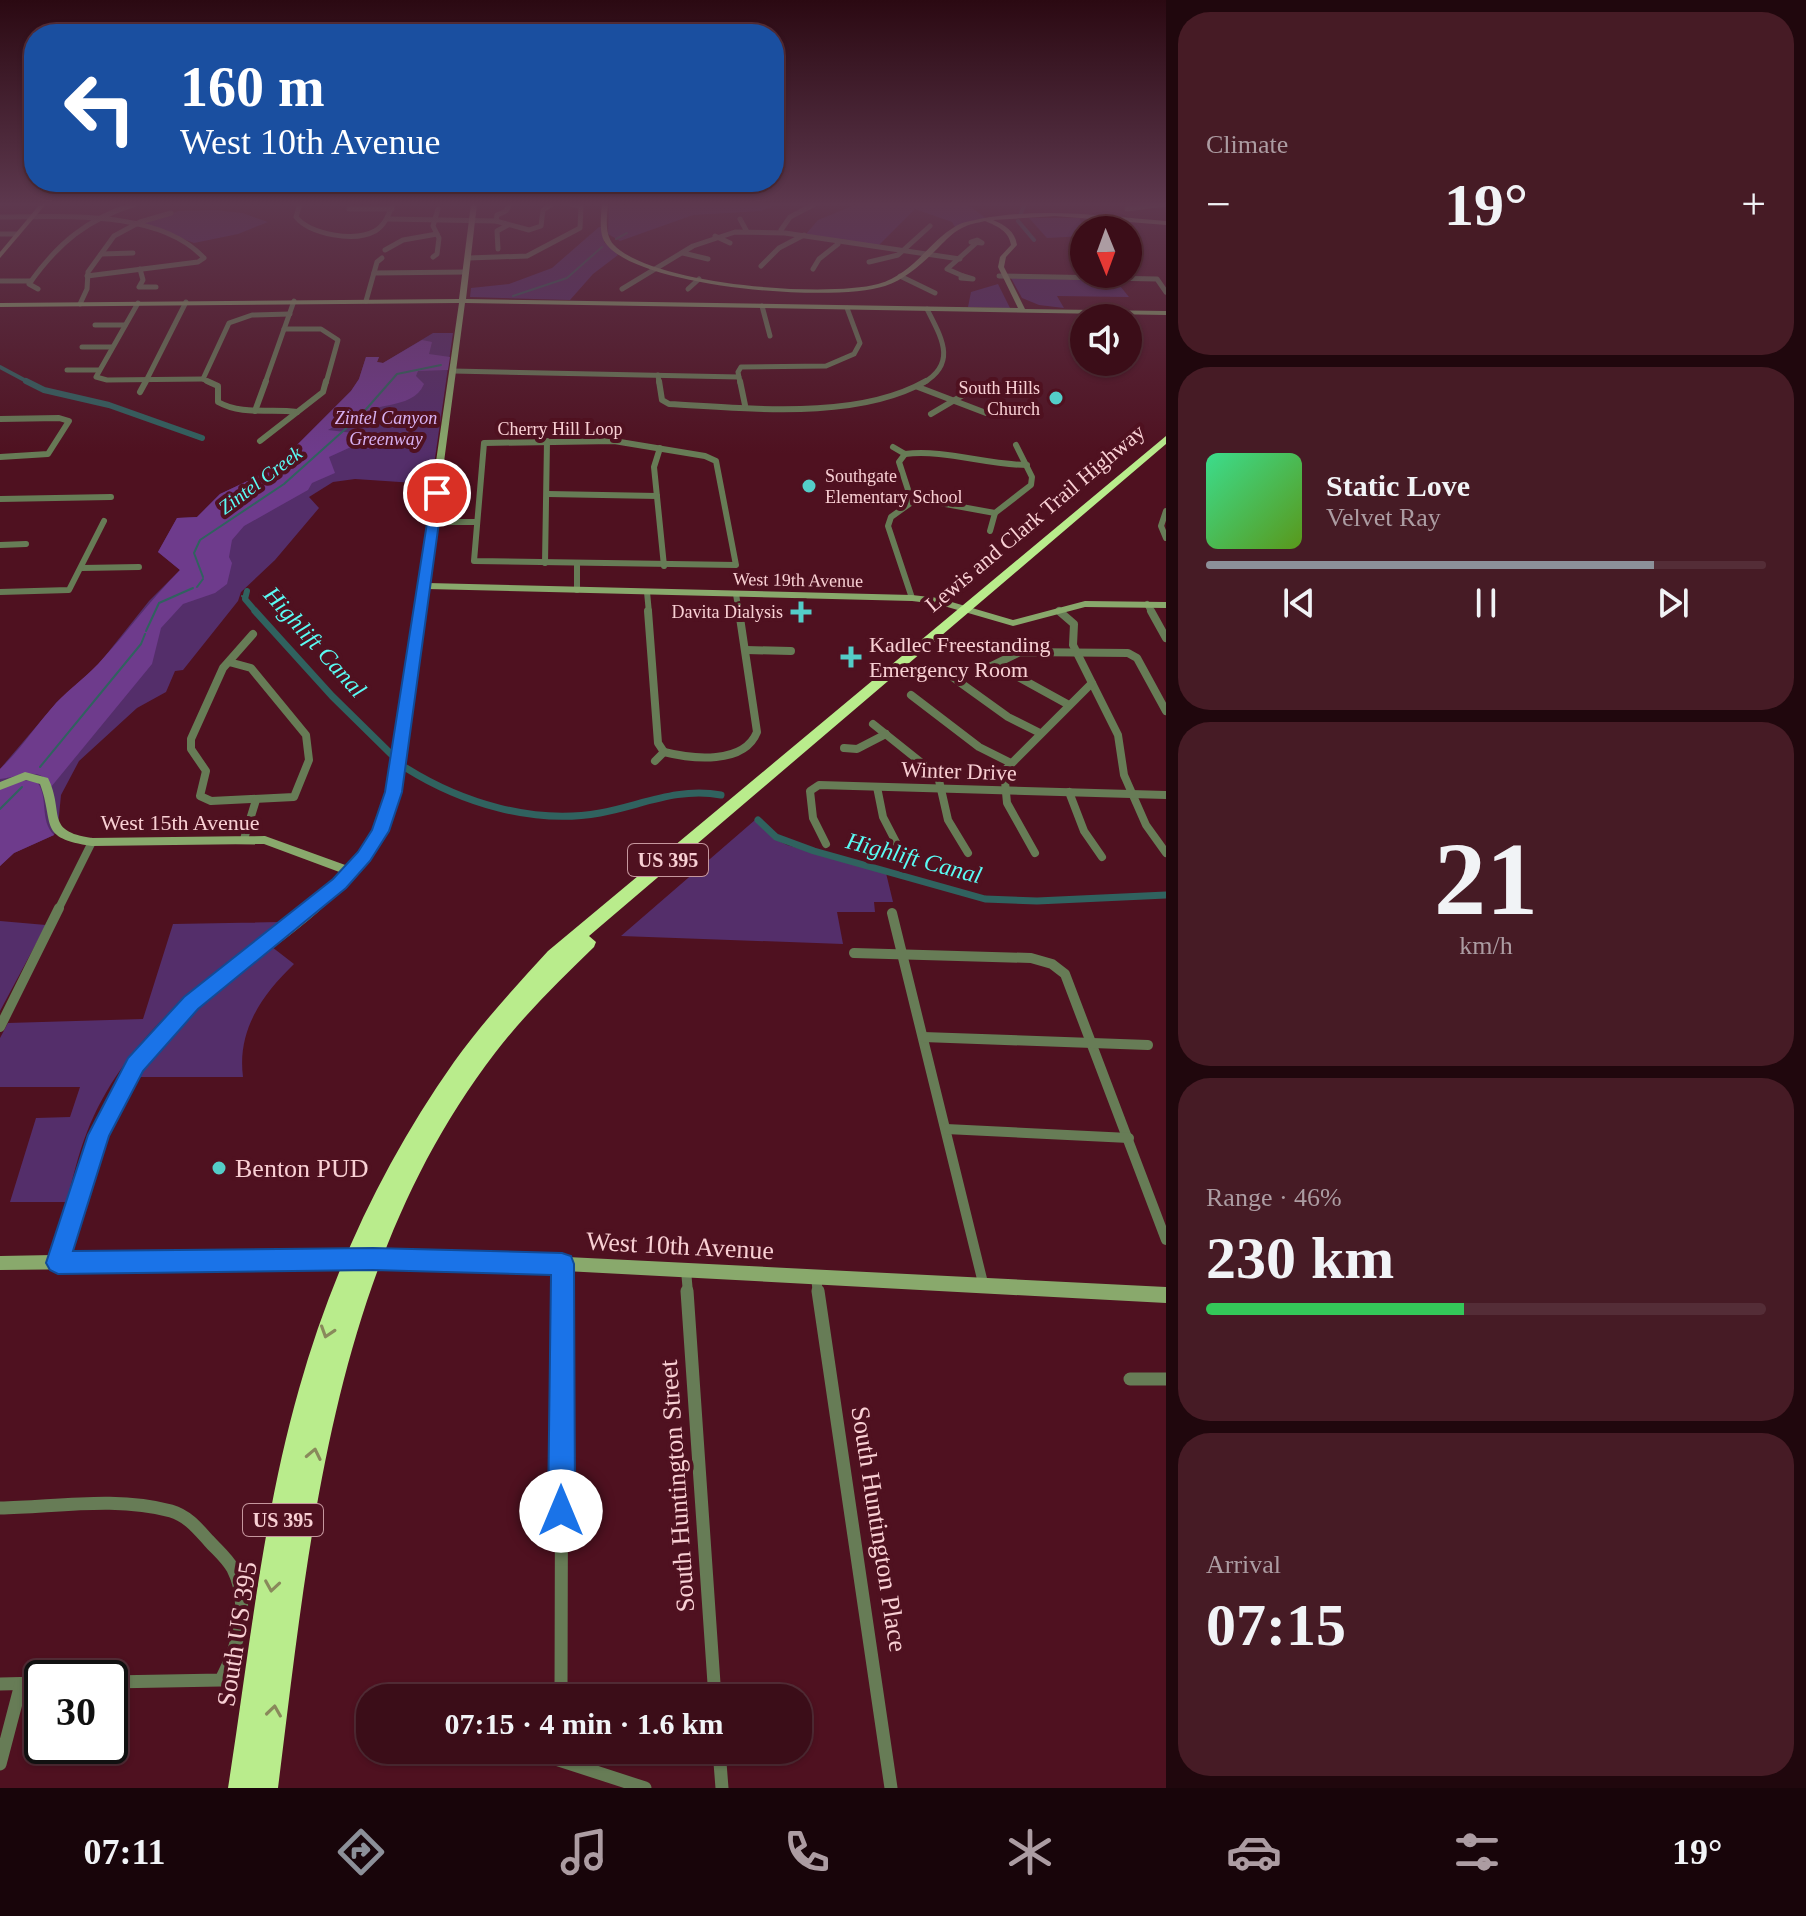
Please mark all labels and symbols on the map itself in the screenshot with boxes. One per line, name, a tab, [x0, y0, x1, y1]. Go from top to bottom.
north arrow	[1070, 216, 1142, 288]
place label: South Hills Church	[958, 378, 1040, 419]
marker: South Hills Church	[1047, 389, 1065, 407]
park label: Zintel Canyon Greenway	[335, 408, 437, 449]
street label: Cherry Hill Loop	[498, 419, 622, 439]
street label: Lewis and Clark Trail Highway	[920, 419, 1150, 617]
water label: Zintel Creek	[214, 441, 307, 518]
pin	[403, 459, 471, 527]
place label: Southgate Elementary School	[825, 466, 962, 507]
marker: Southgate Elementary School	[800, 477, 818, 495]
street label: West 19th Avenue	[733, 569, 863, 591]
water label: Highlift Canal	[258, 581, 372, 703]
marker: Davita Dialysis	[790, 601, 812, 623]
place label: Davita Dialysis	[672, 602, 783, 622]
place label: Kadlec Freestanding Emergency Room	[869, 632, 1050, 682]
marker: Kadlec Freestanding Emergency Room	[840, 646, 862, 668]
street label: Winter Drive	[901, 756, 1017, 786]
street label: West 15th Avenue	[100, 810, 260, 835]
water label: Highlift Canal	[842, 827, 985, 889]
road number: US 395	[628, 844, 708, 876]
place label: Benton PUD	[235, 1154, 369, 1183]
marker: Benton PUD	[210, 1159, 228, 1177]
street label: West 10th Avenue	[585, 1227, 775, 1265]
one-way arrow	[321, 1324, 337, 1338]
street label: South Huntington Street	[654, 1358, 700, 1613]
street label: South Huntington Place	[845, 1404, 913, 1654]
one-way arrow	[305, 1448, 322, 1461]
position arrow	[519, 1469, 603, 1553]
road number: US 395	[243, 1504, 323, 1536]
street label: South US 395	[211, 1560, 263, 1708]
one-way arrow	[265, 1579, 282, 1593]
speed limit sign: 30	[24, 1660, 128, 1764]
one-way arrow	[265, 1704, 282, 1718]

